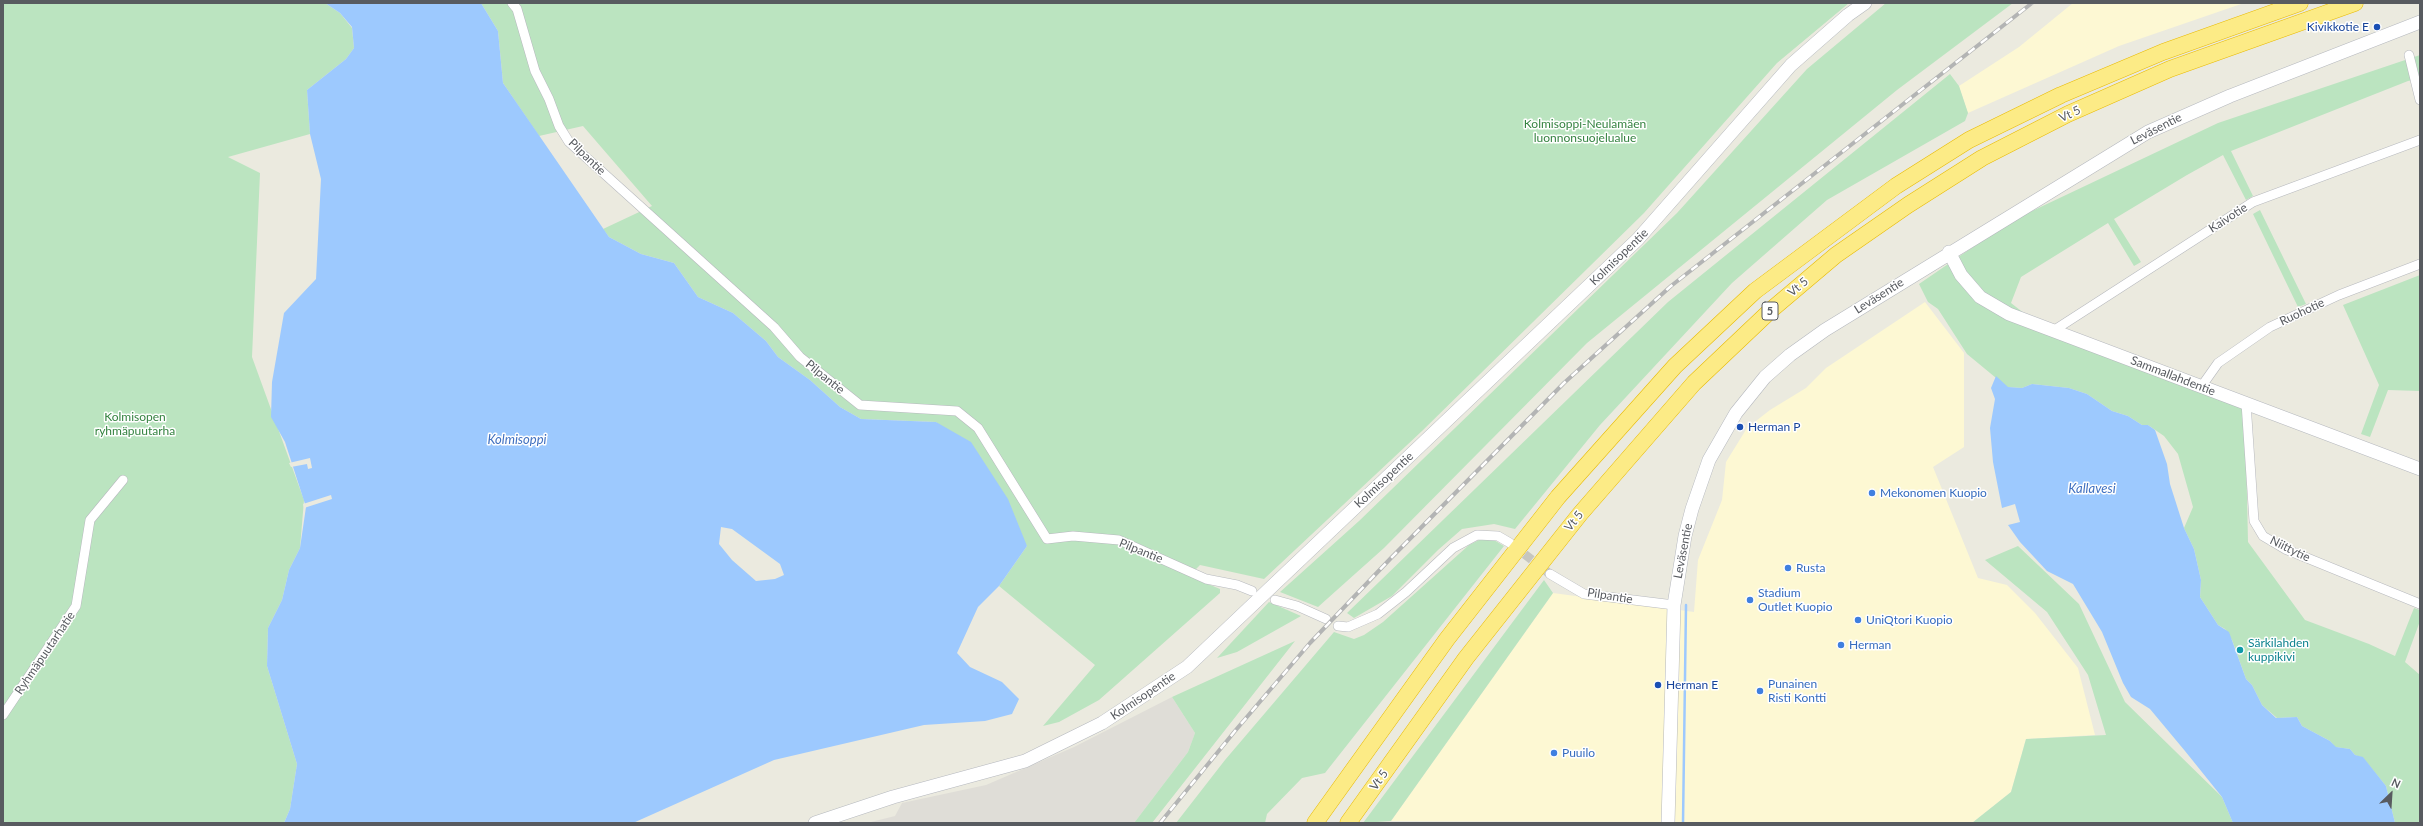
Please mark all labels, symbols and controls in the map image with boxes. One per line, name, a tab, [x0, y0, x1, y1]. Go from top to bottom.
place label: Kivikkotie E	[2307, 20, 2369, 34]
marker: Kivikkotie E	[2372, 22, 2382, 32]
street label: Vt 5	[2057, 103, 2083, 125]
street label: Leväsentie	[2128, 110, 2184, 148]
park label: Kolmisoppi-Neulamäen luonnonsuojelualue	[1524, 117, 1646, 145]
street label: Pilpantie	[565, 136, 609, 178]
street label: Kaivotie	[2206, 200, 2250, 236]
street label: Kolmisopentie	[1587, 226, 1651, 288]
street label: Vt 5	[1785, 274, 1811, 300]
street label: Leväsentie	[1852, 275, 1906, 317]
street label: Ruohotie	[2277, 295, 2327, 329]
road number: 5	[1762, 302, 1778, 320]
street label: Sammallahdentie	[2128, 353, 2218, 399]
street label: Pilpantie	[803, 357, 847, 397]
park label: Kolmisopen ryhmäpuutarha	[95, 410, 175, 438]
place label: Herman P	[1748, 420, 1800, 434]
marker: Herman P	[1735, 422, 1745, 432]
water label: Kolmisoppi	[487, 432, 547, 448]
street label: Kolmisopentie	[1352, 449, 1416, 511]
water label: Kallavesi	[2068, 481, 2116, 497]
place label: Mekonomen Kuopio	[1880, 486, 1987, 500]
marker: Mekonomen Kuopio	[1867, 488, 1877, 498]
street label: Vt 5	[1561, 508, 1587, 534]
street label: Leväsentie	[1671, 522, 1695, 580]
street label: Niittytie	[2268, 533, 2312, 565]
street label: Pilpantie	[1117, 536, 1165, 566]
place label: Rusta	[1796, 561, 1825, 575]
marker: Rusta	[1783, 563, 1793, 573]
street label: Pilpantie	[1586, 585, 1634, 607]
place label: Stadium Outlet Kuopio	[1758, 586, 1833, 614]
marker: Stadium Outlet Kuopio	[1745, 595, 1755, 605]
street label: Ryhmäpuutarhatie	[12, 609, 78, 697]
place label: UniQtori Kuopio	[1866, 613, 1953, 627]
marker: UniQtori Kuopio	[1853, 615, 1863, 625]
place label: Särkilahden kuppikivi	[2248, 636, 2309, 664]
place label: Herman	[1849, 638, 1891, 652]
marker: Herman	[1836, 640, 1846, 650]
marker: Särkilahden kuppikivi	[2235, 645, 2245, 655]
street label: Kolmisopentie	[1108, 669, 1178, 723]
place label: Punainen Risti Kontti	[1768, 677, 1826, 705]
place label: Herman E	[1666, 678, 1718, 692]
marker: Herman E	[1653, 680, 1663, 690]
marker: Punainen Risti Kontti	[1755, 686, 1765, 696]
place label: Puuilo	[1562, 746, 1595, 760]
marker: Puuilo	[1549, 748, 1559, 758]
street label: Vt 5	[1367, 767, 1391, 793]
north arrow	[2371, 774, 2411, 814]
text: N	[2390, 775, 2403, 790]

